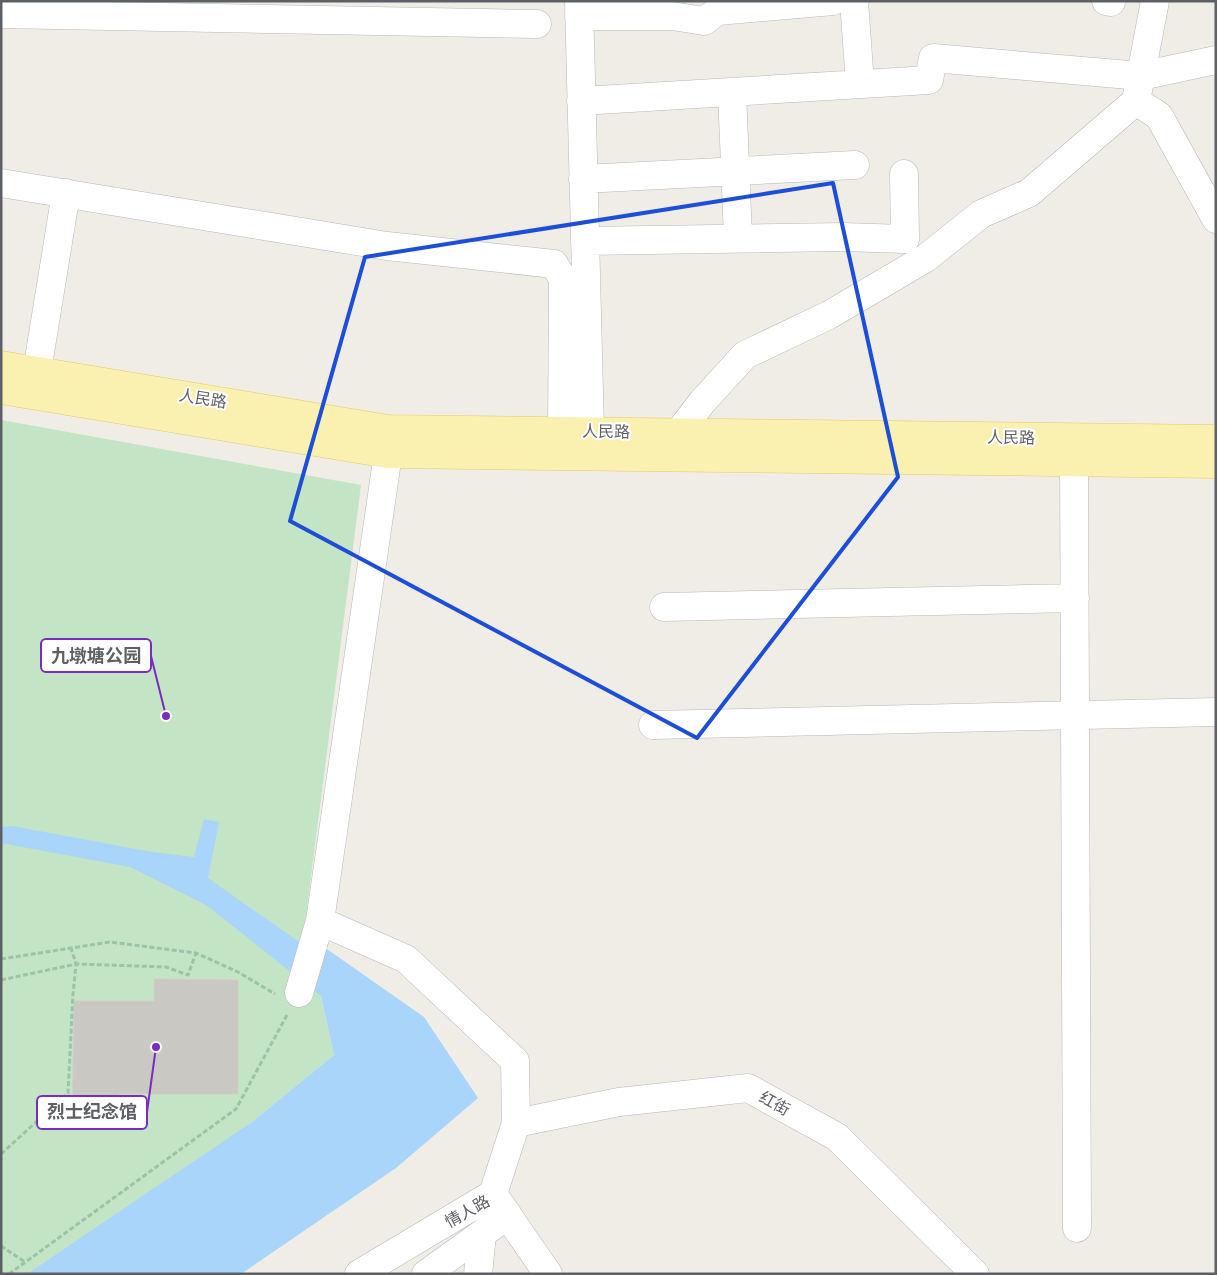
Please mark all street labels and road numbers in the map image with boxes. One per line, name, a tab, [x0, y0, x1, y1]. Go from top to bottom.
street label: 人民路	[178, 386, 228, 411]
street label: 人民路	[582, 423, 630, 440]
street label: 人民路	[987, 429, 1035, 446]
street label: 红街	[757, 1088, 793, 1119]
street label: 情人路	[442, 1192, 492, 1231]

